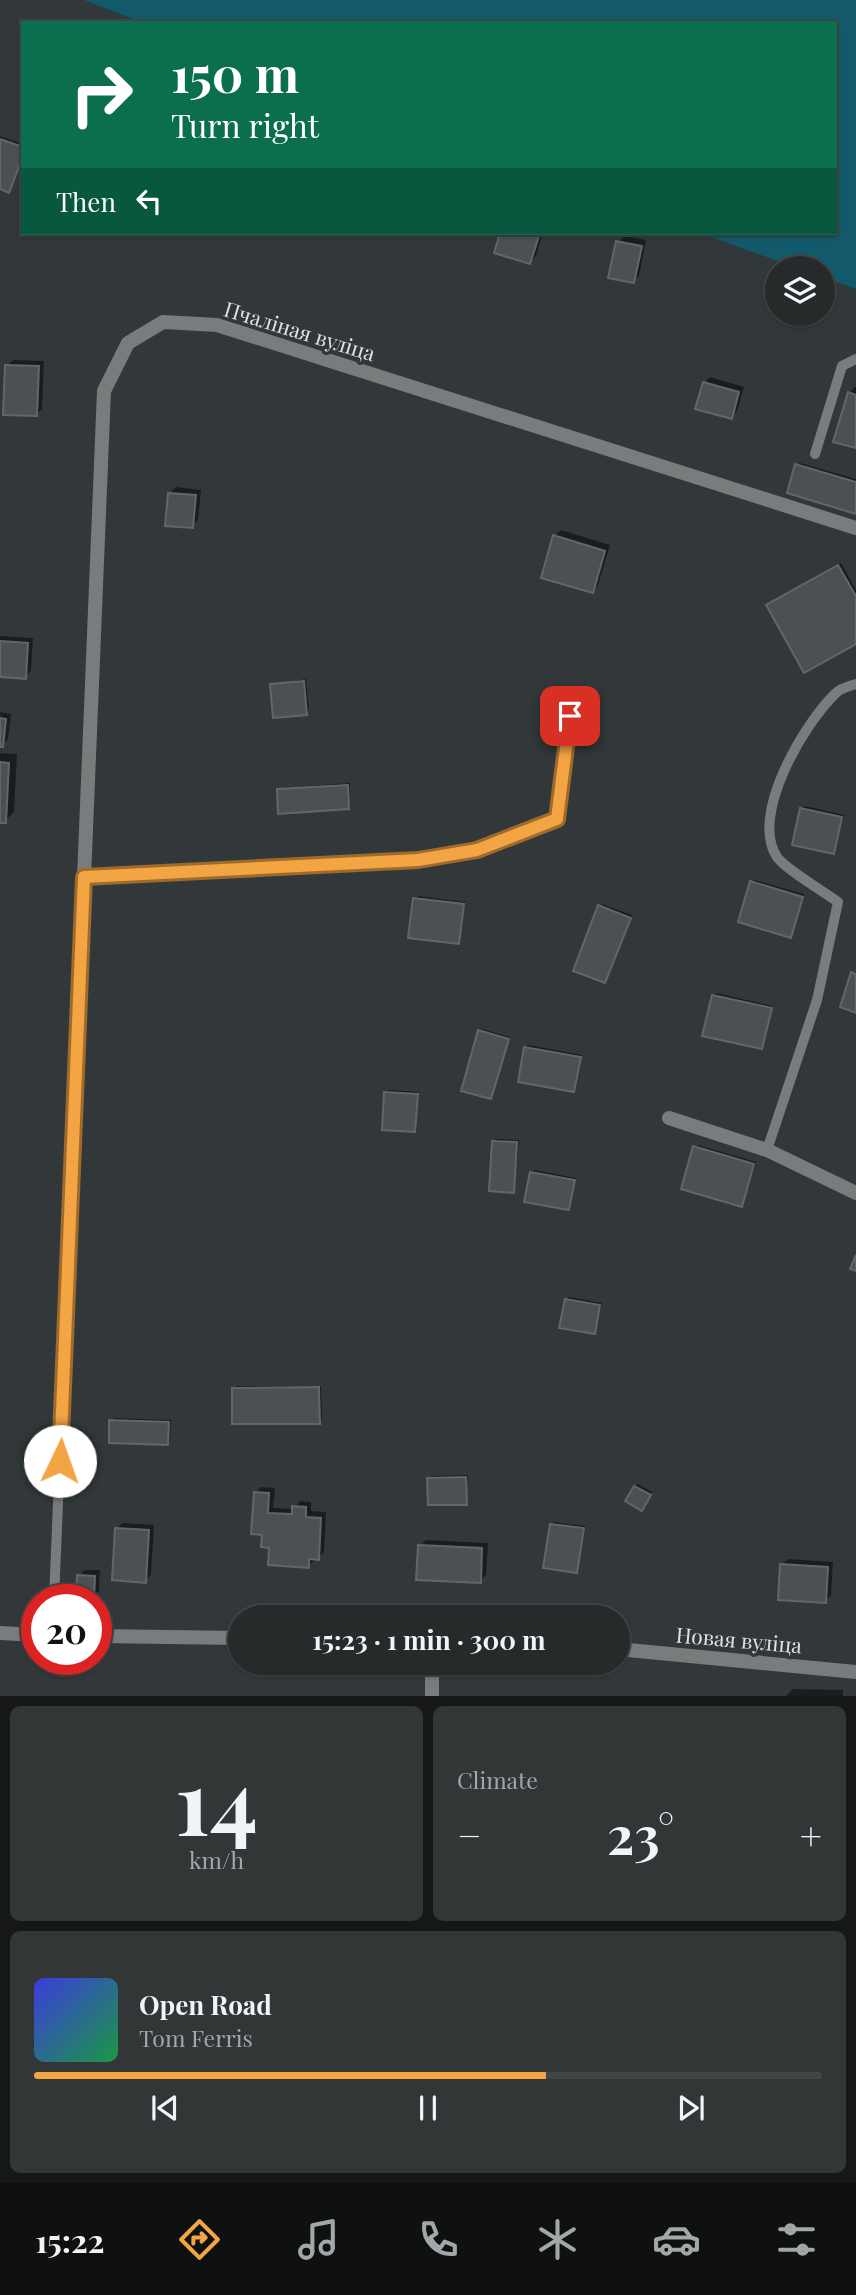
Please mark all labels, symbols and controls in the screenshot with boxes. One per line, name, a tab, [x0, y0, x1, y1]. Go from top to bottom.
text: 150 m	[171, 40, 299, 105]
icon: right	[56, 49, 147, 140]
text: Turn right	[171, 103, 319, 146]
icon: left	[130, 182, 168, 220]
text: Then	[56, 184, 116, 219]
map controls	[765, 256, 835, 326]
button: layers	[765, 256, 835, 326]
street label: Пчаліная вуліца	[221, 294, 379, 366]
pin	[540, 686, 600, 746]
icon: arrive	[551, 697, 589, 735]
position arrow	[23, 1424, 97, 1498]
speed limit sign: 20	[21, 1584, 112, 1675]
street label: Новая вуліца	[675, 1620, 804, 1659]
text: 15:23 · 1 min · 300 m	[312, 1622, 546, 1657]
text: 14	[175, 1738, 258, 1859]
text: Climate	[457, 1764, 538, 1795]
text: 23°	[607, 1799, 674, 1868]
text: −	[457, 1809, 482, 1860]
text: +	[800, 1809, 822, 1860]
text: km/h	[189, 1844, 244, 1875]
text: Open Road	[139, 1987, 272, 2022]
text: Tom Ferris	[139, 2022, 253, 2053]
icon: previous	[146, 2089, 184, 2127]
icon: pause	[409, 2089, 447, 2127]
icon: next	[672, 2089, 710, 2127]
icon: directions	[175, 2215, 224, 2264]
icon: music	[294, 2215, 343, 2264]
icon: phone	[414, 2215, 463, 2264]
icon: climate	[533, 2215, 582, 2264]
icon: car	[652, 2215, 701, 2264]
icon: filters	[772, 2215, 821, 2264]
text: 15:22	[35, 2218, 105, 2261]

